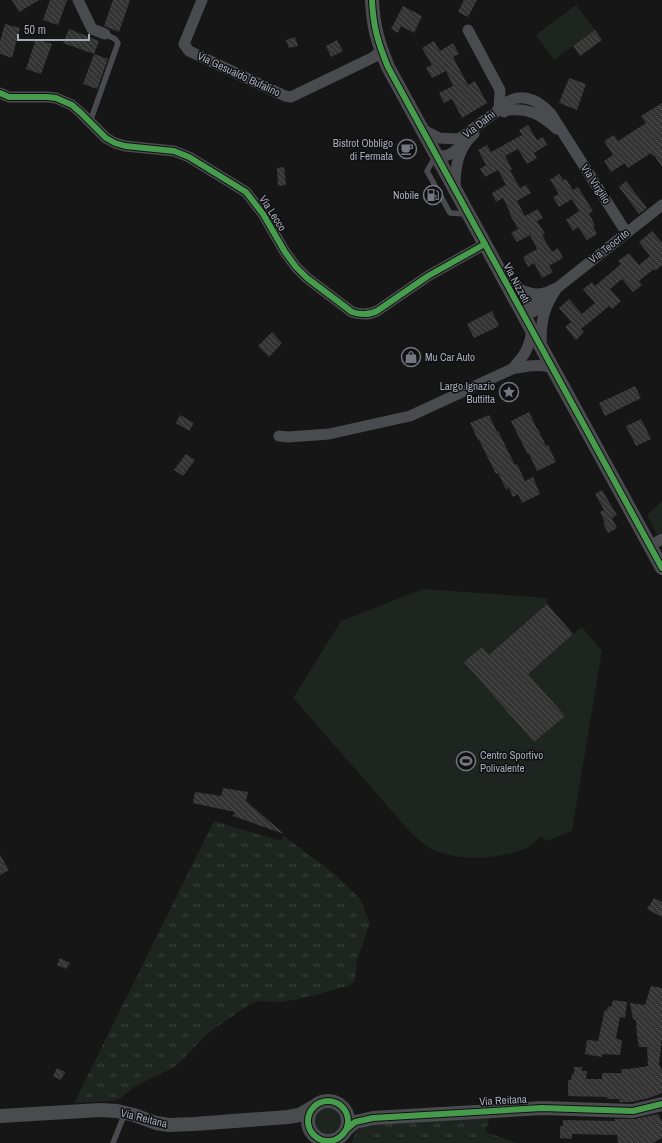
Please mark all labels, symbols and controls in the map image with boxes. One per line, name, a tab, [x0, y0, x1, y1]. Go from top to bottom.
scale bar	[18, 16, 89, 42]
text: 50 m	[24, 22, 46, 38]
street label: Via Gesualdo Bufalino	[195, 49, 283, 99]
street label: Via Dafni	[460, 107, 498, 141]
place label: Bistrot Obbligo di Fermata	[333, 136, 393, 163]
cafe icon: Bistrot Obbligo di Fermata	[396, 138, 418, 160]
street label: Via Virgilio	[578, 162, 614, 206]
fuel station icon: Nobile	[422, 184, 444, 206]
place label: Nobile	[393, 188, 419, 202]
street label: Via Lecco	[256, 192, 290, 234]
street label: Via Teocrito	[586, 226, 632, 266]
street label: Via Nizzeti	[500, 260, 534, 306]
shop icon: Mu Car Auto	[400, 346, 422, 368]
place label: Mu Car Auto	[425, 350, 475, 364]
place label: Largo Ignazio Buttitta	[440, 379, 495, 406]
place icon: Largo Ignazio Buttitta	[498, 381, 520, 403]
place label: Centro Sportivo Polivalente	[480, 748, 543, 775]
sports icon: Centro Sportivo Polivalente	[455, 750, 477, 772]
street label: Via Reitana	[479, 1092, 527, 1108]
street label: Via Reitana	[119, 1105, 169, 1131]

